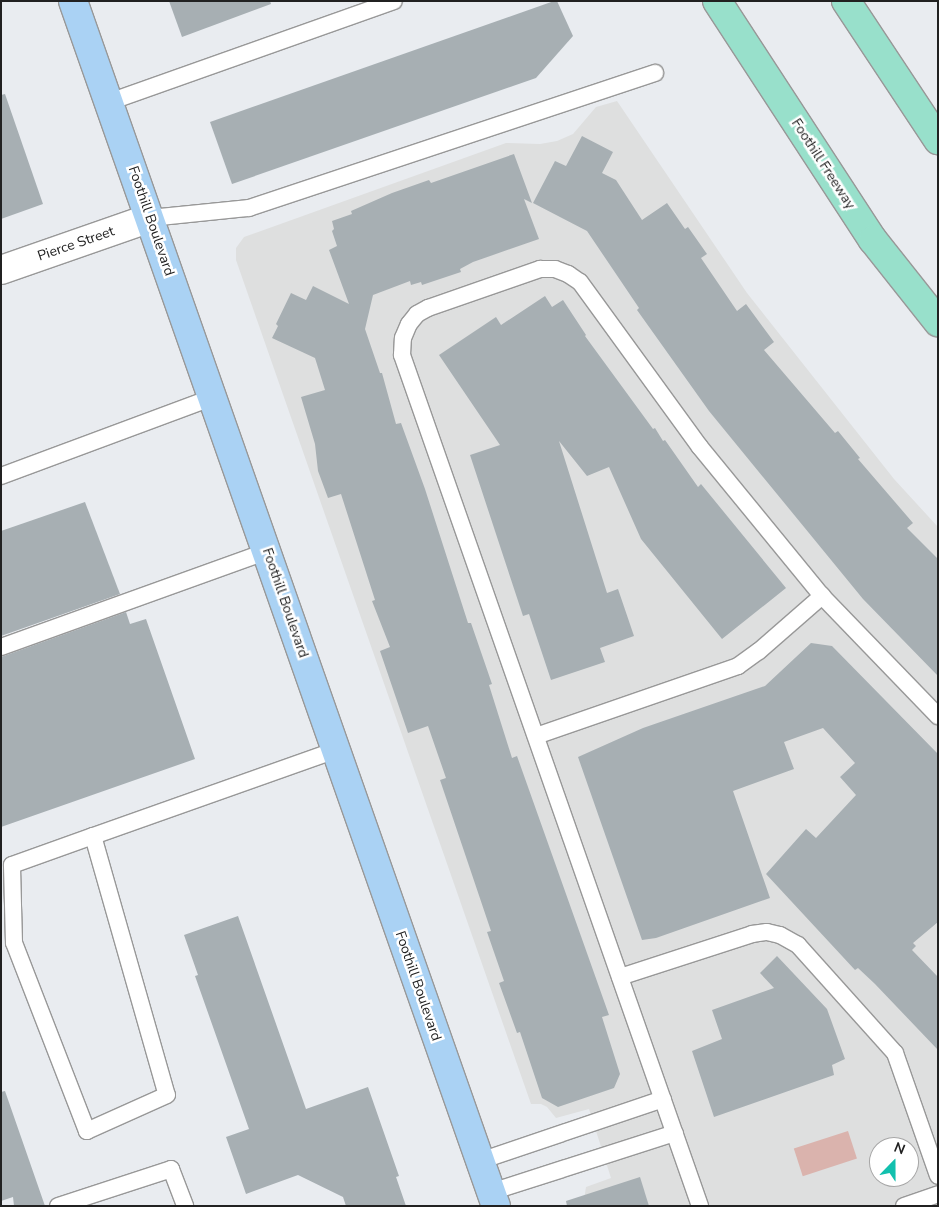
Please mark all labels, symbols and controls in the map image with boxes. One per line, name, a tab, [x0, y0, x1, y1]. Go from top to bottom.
street label: Foothill Freeway	[788, 116, 858, 212]
street label: Foothill Boulevard	[124, 164, 178, 278]
street label: Pierce Street	[35, 223, 117, 265]
street label: Foothill Boulevard	[258, 546, 312, 660]
street label: Foothill Boulevard	[391, 929, 445, 1043]
north arrow	[869, 1137, 919, 1187]
text: N	[891, 1138, 908, 1159]

